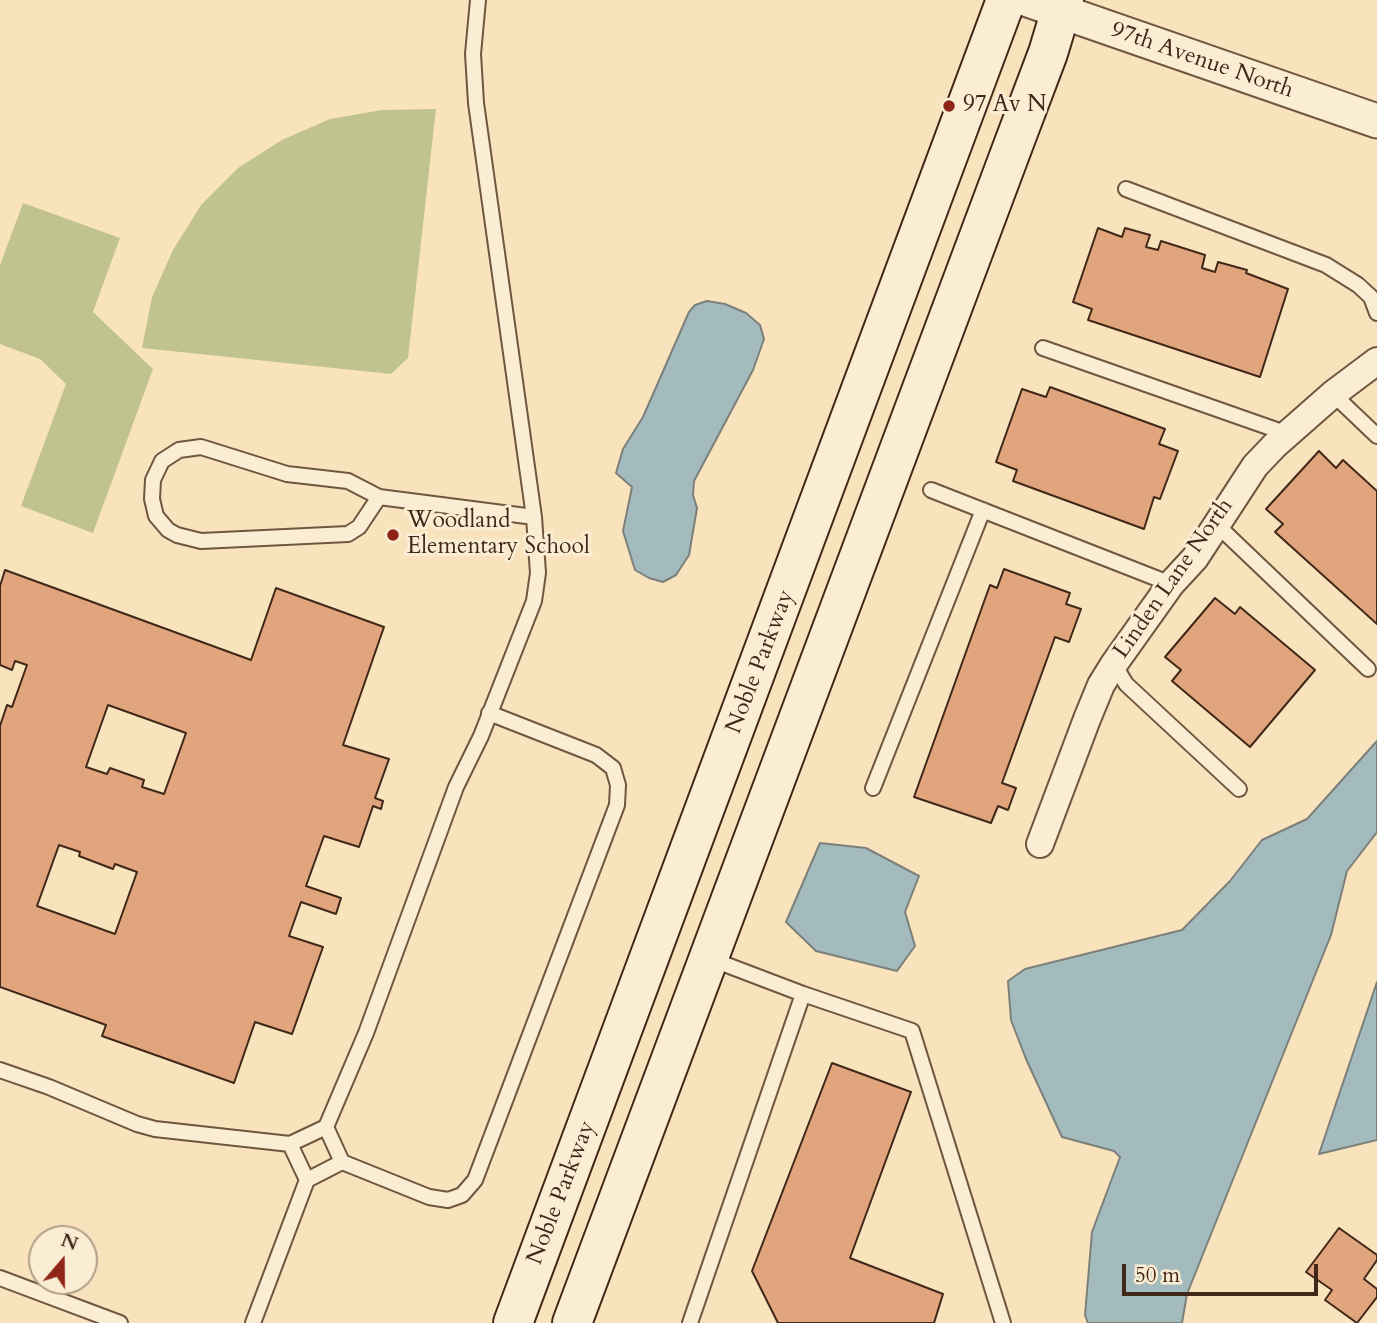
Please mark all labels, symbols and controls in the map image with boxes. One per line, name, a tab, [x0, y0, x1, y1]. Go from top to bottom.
street label: 97th Avenue North	[1107, 17, 1297, 105]
place label: 97 Av N	[963, 92, 1047, 120]
marker: 97 Av N	[941, 98, 957, 114]
street label: Linden Lane North	[1108, 494, 1240, 664]
place label: Woodland Elementary School	[407, 508, 590, 562]
marker: Woodland Elementary School	[385, 527, 401, 543]
street label: Noble Parkway	[721, 586, 801, 738]
street label: Noble Parkway	[522, 1117, 602, 1269]
north arrow	[28, 1225, 98, 1295]
text: N	[57, 1227, 82, 1257]
scale bar	[1125, 1250, 1321, 1294]
text: 50 m	[1135, 1261, 1180, 1290]

